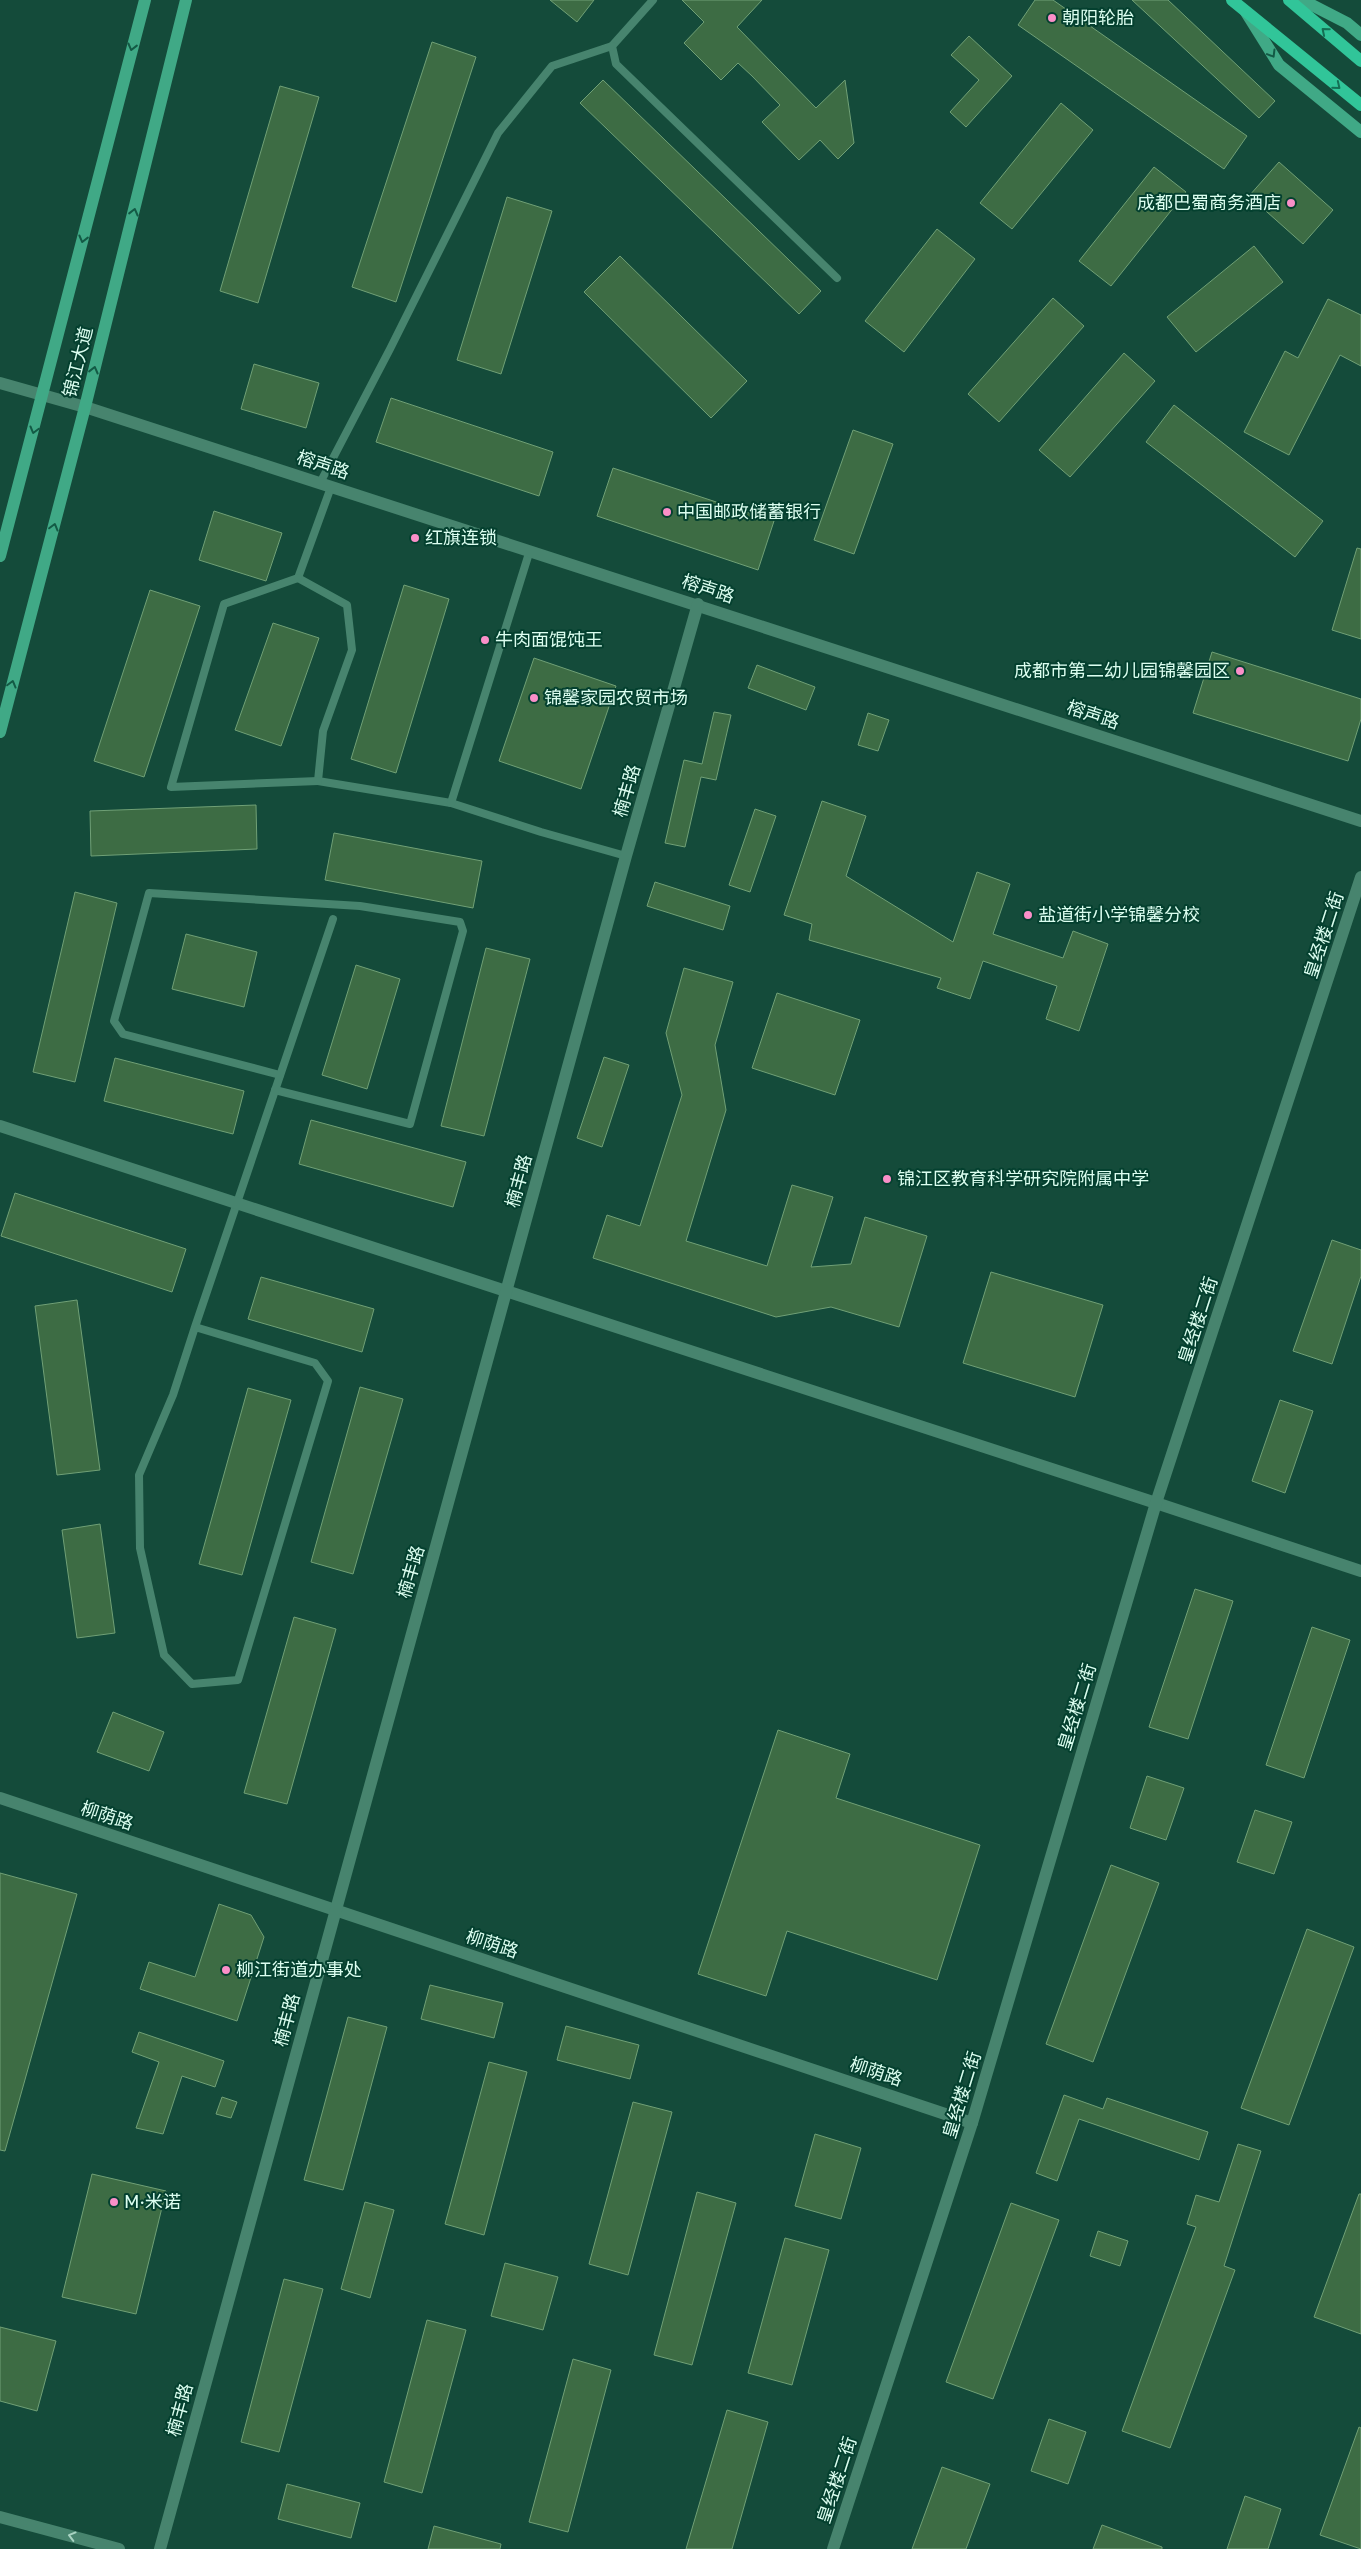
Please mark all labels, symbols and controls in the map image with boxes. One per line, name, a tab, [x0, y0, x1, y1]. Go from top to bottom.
place label: 朝阳轮胎	[1062, 6, 1134, 28]
marker: 朝阳轮胎	[1046, 12, 1058, 24]
one-way arrow	[1322, 28, 1331, 36]
one-way arrow	[128, 43, 138, 51]
one-way arrow	[1265, 48, 1275, 57]
one-way arrow	[1332, 81, 1341, 90]
place label: 成都巴蜀商务酒店	[1137, 191, 1281, 213]
marker: 成都巴蜀商务酒店	[1285, 197, 1297, 209]
one-way arrow	[128, 208, 139, 217]
one-way arrow	[79, 234, 89, 242]
street label: 锦江大道	[58, 324, 96, 399]
one-way arrow	[88, 365, 99, 374]
one-way arrow	[29, 425, 40, 434]
street label: 榕声路	[294, 445, 352, 483]
place label: 中国邮政储蓄银行	[677, 500, 821, 522]
marker: 中国邮政储蓄银行	[661, 506, 673, 518]
one-way arrow	[48, 524, 58, 532]
place label: 红旗连锁	[425, 526, 497, 548]
marker: 红旗连锁	[409, 532, 421, 544]
street label: 榕声路	[679, 569, 737, 607]
place label: 牛肉面馄饨王	[495, 628, 603, 650]
marker: 牛肉面馄饨王	[479, 634, 491, 646]
place label: 成都市第二幼儿园锦馨园区	[1014, 659, 1230, 681]
marker: 成都市第二幼儿园锦馨园区	[1234, 665, 1246, 677]
one-way arrow	[7, 681, 17, 689]
place label: 锦馨家园农贸市场	[544, 686, 688, 708]
marker: 锦馨家园农贸市场	[528, 692, 540, 704]
street label: 榕声路	[1064, 695, 1122, 733]
street label: 楠丰路	[608, 762, 644, 820]
street label: 皇经楼二街	[1299, 888, 1347, 981]
place label: 盐道街小学锦馨分校	[1038, 903, 1200, 925]
marker: 盐道街小学锦馨分校	[1022, 909, 1034, 921]
street label: 楠丰路	[500, 1152, 536, 1210]
place label: 锦江区教育科学研究院附属中学	[897, 1167, 1149, 1189]
marker: 锦江区教育科学研究院附属中学	[881, 1173, 893, 1185]
street label: 皇经楼二街	[1173, 1273, 1221, 1366]
street label: 楠丰路	[392, 1543, 428, 1601]
street label: 皇经楼二街	[1052, 1660, 1100, 1753]
street label: 柳荫路	[78, 1796, 136, 1834]
street label: 柳荫路	[463, 1924, 521, 1962]
place label: 柳江街道办事处	[236, 1958, 362, 1980]
marker: 柳江街道办事处	[220, 1964, 232, 1976]
street label: 楠丰路	[268, 1991, 304, 2049]
street label: 皇经楼二街	[937, 2048, 985, 2141]
street label: 柳荫路	[847, 2052, 905, 2090]
place label: M·米诺	[124, 2190, 181, 2212]
marker: M·米诺	[108, 2196, 120, 2208]
street label: 楠丰路	[161, 2381, 197, 2439]
street label: 皇经楼二街	[812, 2433, 860, 2526]
one-way arrow	[68, 2532, 76, 2542]

